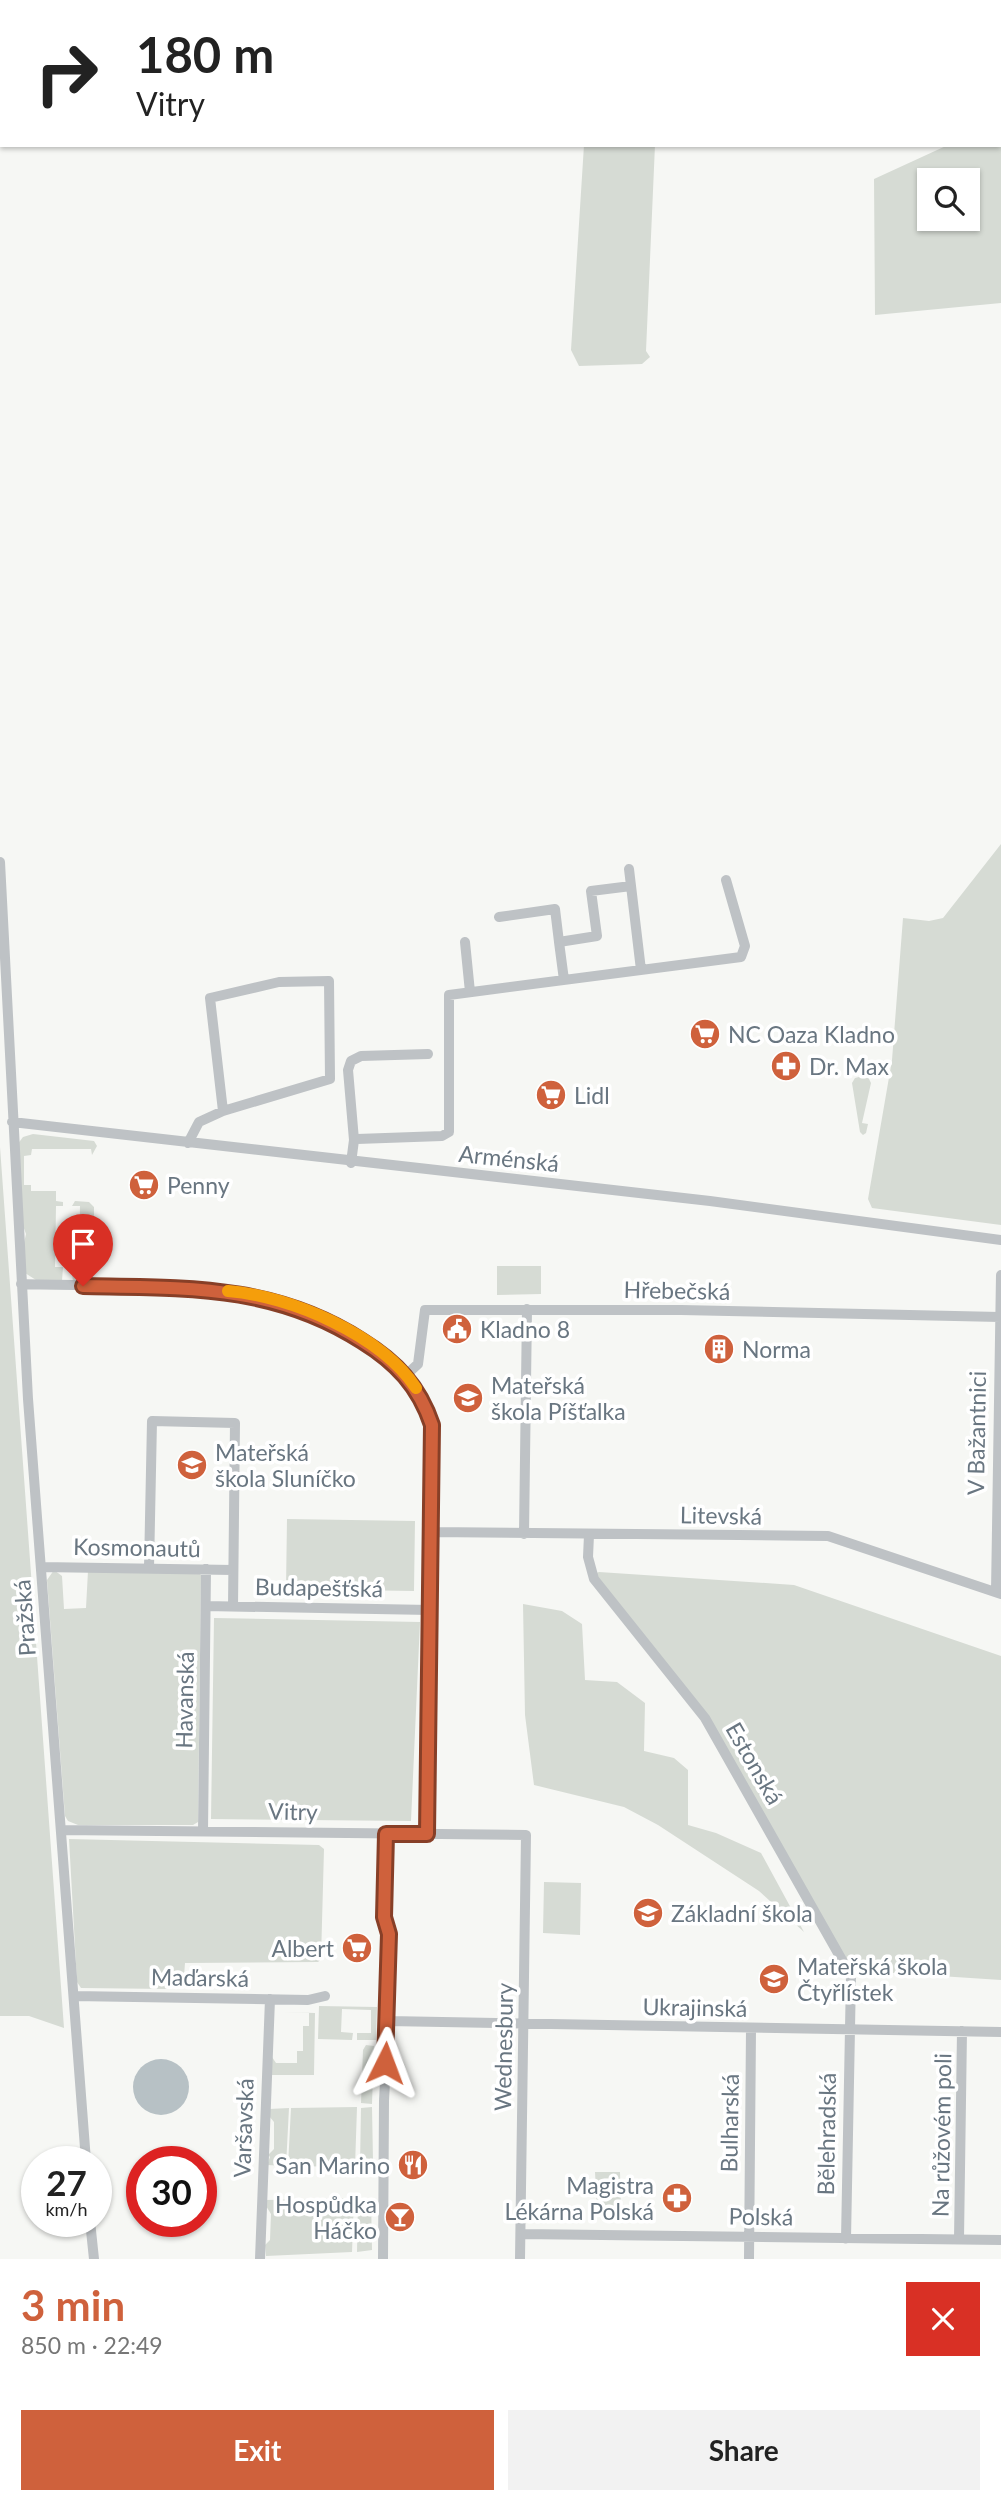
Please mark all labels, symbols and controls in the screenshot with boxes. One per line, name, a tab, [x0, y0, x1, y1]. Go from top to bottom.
text: 180 m	[136, 25, 274, 83]
icon: right	[21, 28, 112, 119]
text: Vitry	[136, 84, 205, 123]
map controls	[917, 168, 980, 231]
button: search	[917, 168, 980, 231]
supermarket icon: NC Oaza Kladno	[688, 1017, 722, 1051]
place label: NC Oaza Kladno	[728, 1020, 895, 1048]
pharmacy icon: Dr. Max	[769, 1049, 803, 1083]
place label: Dr. Max	[809, 1052, 889, 1080]
supermarket icon: Lidl	[534, 1078, 568, 1112]
place label: Lidl	[574, 1081, 610, 1109]
street label: Arménská	[457, 1139, 561, 1177]
supermarket icon: Penny	[127, 1168, 161, 1202]
place label: Penny	[167, 1171, 230, 1199]
pin	[53, 1214, 113, 1286]
icon: arrive	[64, 1225, 102, 1263]
street label: Hřebečská	[624, 1275, 730, 1305]
public building icon: Kladno 8	[440, 1312, 474, 1346]
place label: Kladno 8	[480, 1315, 570, 1343]
building icon: Norma	[702, 1332, 736, 1366]
place label: Norma	[742, 1335, 811, 1363]
place label: Mateřská škola Píšťalka	[491, 1371, 626, 1425]
street label: V Bažantnici	[961, 1371, 991, 1495]
school or university icon: Mateřská škola Píšťalka	[451, 1381, 485, 1415]
place label: Mateřská škola Sluníčko	[215, 1438, 356, 1492]
school or university icon: Mateřská škola Sluníčko	[175, 1448, 209, 1482]
street label: Litevská	[680, 1500, 762, 1530]
street label: Kosmonautů	[73, 1532, 201, 1562]
street label: Budapešťská	[255, 1572, 383, 1602]
street label: Pražská	[7, 1579, 41, 1657]
street label: Havanská	[169, 1651, 199, 1749]
street label: Estonská	[720, 1717, 790, 1809]
street label: Vitry	[268, 1797, 318, 1825]
school or university icon: Základní škola	[631, 1896, 665, 1930]
place label: Základní škola	[671, 1899, 813, 1927]
supermarket icon: Albert	[340, 1931, 374, 1965]
place label: Albert	[271, 1934, 335, 1962]
place label: Mateřská škola Čtyřlístek	[797, 1952, 948, 2006]
street label: Maďarská	[151, 1962, 249, 1992]
school or university icon: Mateřská škola Čtyřlístek	[757, 1962, 791, 1996]
street label: Wednesbury	[488, 1982, 518, 2111]
street label: Ukrajinská	[642, 1992, 748, 2022]
position arrow	[348, 2026, 422, 2100]
street label: Na růžovém poli	[926, 2053, 956, 2217]
street label: Bělehradská	[811, 2072, 841, 2196]
street label: Bulharská	[714, 2073, 744, 2173]
street label: Varšavská	[227, 2078, 259, 2178]
speed limit sign: 30	[126, 2146, 217, 2237]
restaurant icon: San Marino	[396, 2148, 430, 2182]
place label: San Marino	[275, 2151, 390, 2179]
text: 27	[46, 2161, 87, 2203]
place label: Magistra Lékárna Polská	[505, 2171, 654, 2225]
pharmacy icon: Magistra Lékárna Polská	[660, 2181, 694, 2215]
place label: Hospůdka Háčko	[275, 2190, 377, 2244]
text: km/h	[45, 2198, 88, 2220]
bar icon: Hospůdka Háčko	[383, 2200, 417, 2234]
street label: Polská	[728, 2201, 794, 2231]
text: 3 min	[21, 2280, 125, 2330]
button: close	[906, 2282, 980, 2356]
text: 850 m · 22:49	[21, 2331, 163, 2359]
button: Exit	[21, 2410, 494, 2490]
button: Share	[508, 2410, 980, 2490]

